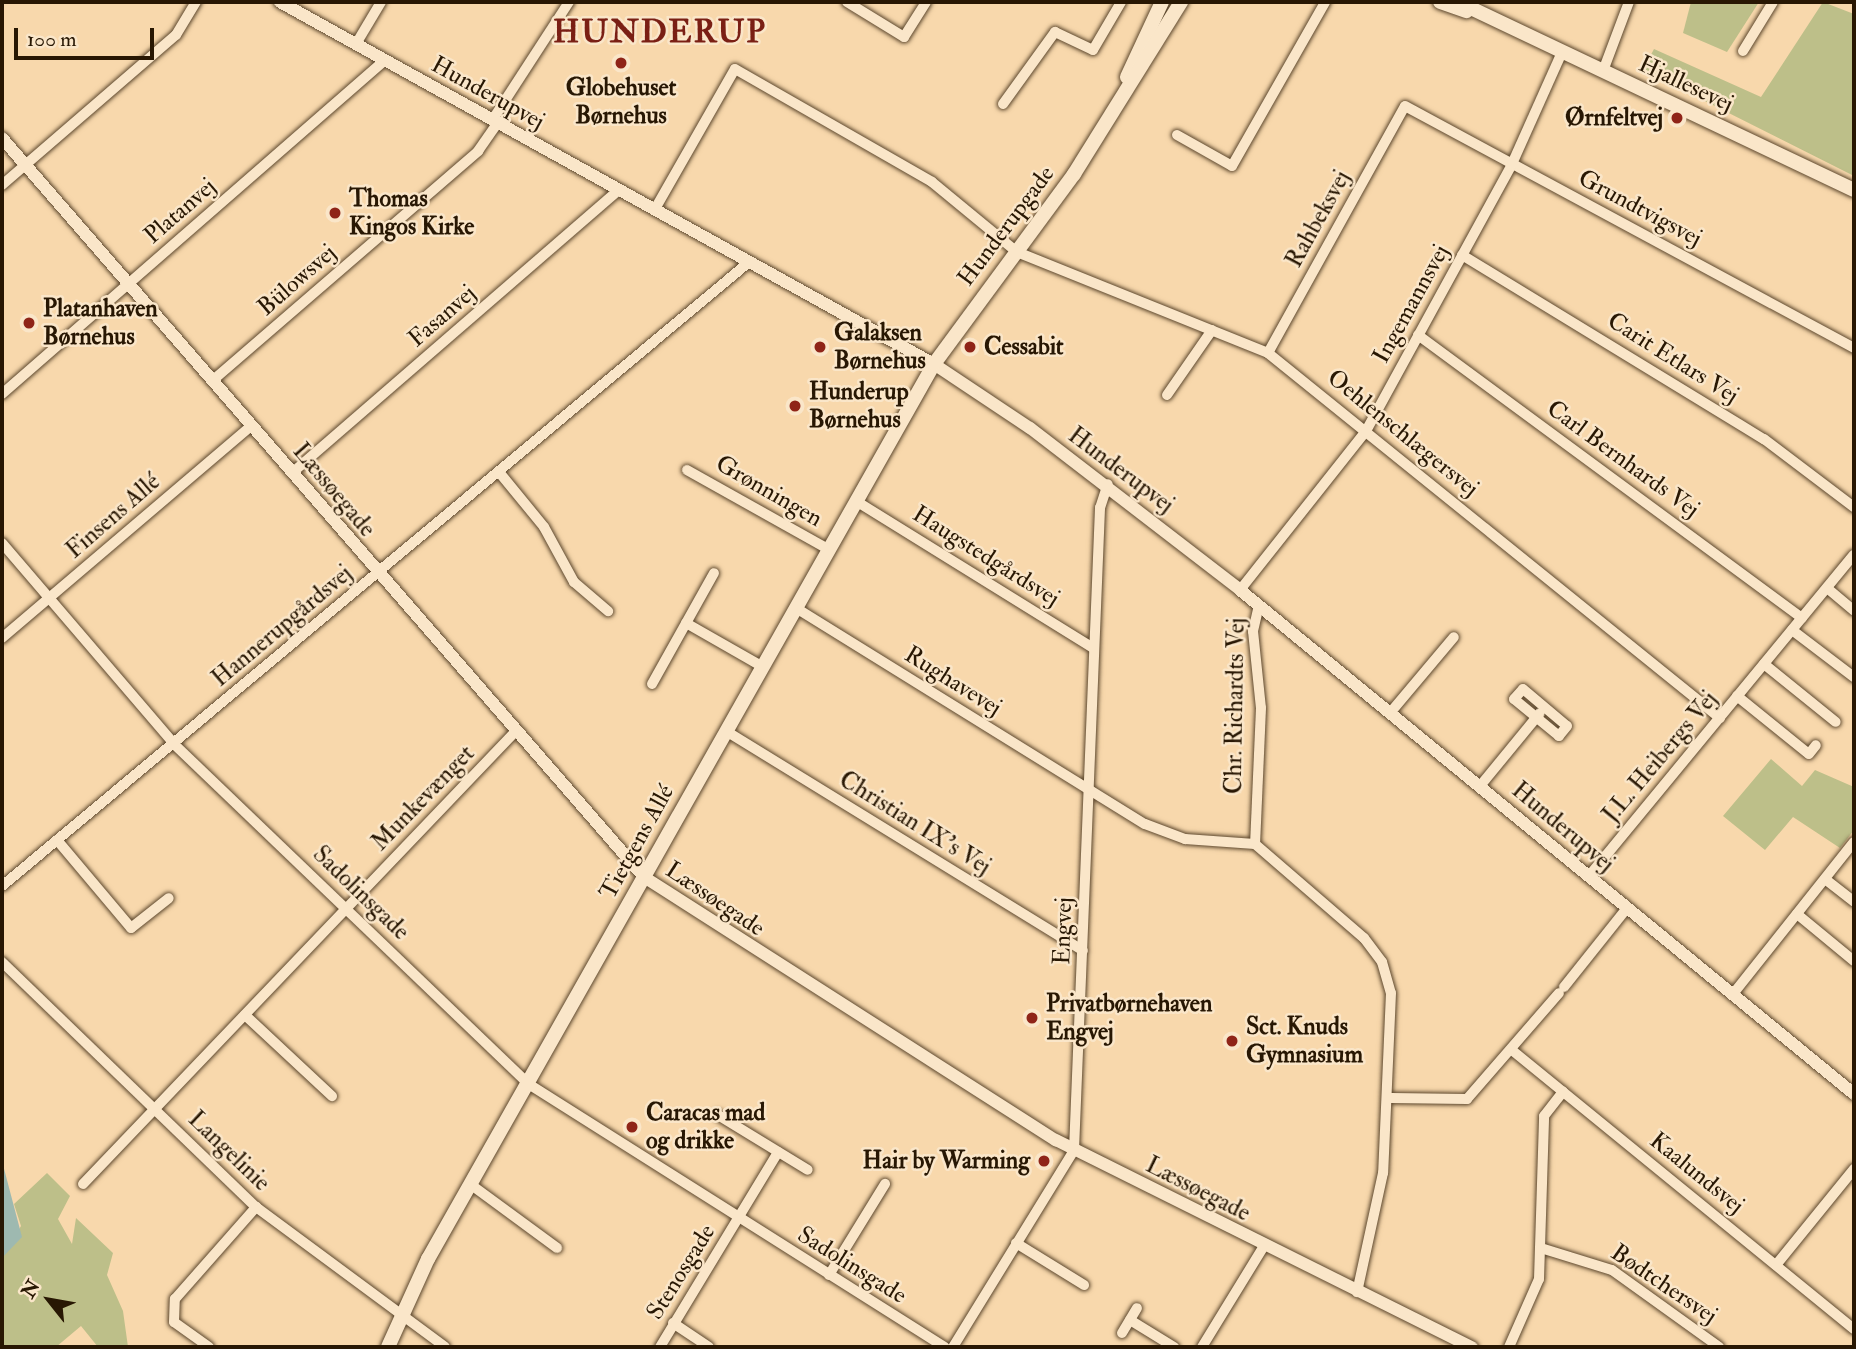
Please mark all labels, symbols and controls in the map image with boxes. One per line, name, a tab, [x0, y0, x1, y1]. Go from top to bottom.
district label: HUNDERUP	[554, 13, 766, 51]
scale bar	[18, 14, 158, 58]
text: 100 m	[27, 26, 77, 53]
street label: Hunderupvej	[426, 50, 550, 136]
street label: Hjallesevej	[1634, 50, 1738, 118]
marker: Globehuset Børnehus	[613, 55, 629, 71]
place label: Globehuset Børnehus	[566, 74, 676, 130]
place label: Ørnfeltvej	[1565, 104, 1663, 132]
marker: Ørnfeltvej	[1669, 110, 1685, 126]
street label: Hunderupgade	[951, 160, 1061, 292]
street label: Grundtvigsvej	[1573, 163, 1707, 253]
street label: Rahbeksvej	[1280, 165, 1356, 273]
street label: Platanvej	[138, 172, 222, 250]
place label: Thomas Kingos Kirke	[349, 185, 474, 241]
marker: Thomas Kingos Kirke	[327, 205, 343, 221]
street label: Bülowsvej	[252, 238, 342, 322]
street label: Ingemannsvej	[1367, 240, 1455, 368]
street label: Fasanvej	[402, 279, 482, 353]
place label: Platanhaven Børnehus	[43, 295, 158, 351]
street label: Carit Etlars Vej	[1602, 306, 1744, 410]
marker: Platanhaven Børnehus	[21, 315, 37, 331]
place label: Galaksen Børnehus	[834, 319, 926, 375]
place label: Cessabit	[984, 333, 1064, 361]
marker: Galaksen Børnehus	[812, 339, 828, 355]
marker: Cessabit	[962, 339, 978, 355]
street label: Oehlenschlægersvej	[1321, 363, 1485, 503]
place label: Hunderup Børnehus	[809, 378, 909, 434]
street label: Carl Bernhards Vej	[1541, 394, 1705, 524]
marker: Hunderup Børnehus	[787, 398, 803, 414]
street label: Hunderupvej	[1062, 421, 1180, 519]
street label: Læssøegade	[287, 437, 381, 543]
street label: Grønningen	[711, 449, 827, 533]
street label: Finsens Allé	[60, 467, 166, 565]
street label: Haugstedgårdsvej	[907, 499, 1065, 613]
street label: Hannerupgårdsvej	[206, 559, 358, 693]
street label: Chr. Richardts Vej	[1219, 618, 1251, 794]
street label: Rughavevej	[899, 640, 1007, 722]
street label: J.L. Heibergs Vej	[1597, 685, 1723, 829]
street label: Munkevænget	[366, 739, 480, 857]
street label: Christian IX's Vej	[834, 765, 996, 881]
street label: Hunderupvej	[1506, 776, 1620, 878]
street label: Tietgens Allé	[594, 780, 680, 904]
street label: Sadolinsgade	[307, 840, 415, 946]
street label: Læssøegade	[660, 855, 770, 943]
street label: Engvej	[1047, 897, 1079, 965]
place label: Privatbørnehaven Engvej	[1046, 990, 1212, 1046]
marker: Privatbørnehaven Engvej	[1024, 1010, 1040, 1026]
place label: Sct. Knuds Gymnasium	[1246, 1013, 1363, 1069]
marker: Sct. Knuds Gymnasium	[1224, 1033, 1240, 1049]
place label: Caracas mad og drikke	[646, 1099, 765, 1155]
street label: Langelinie	[182, 1105, 276, 1197]
marker: Caracas mad og drikke	[624, 1119, 640, 1135]
street label: Kaalundsvej	[1644, 1126, 1750, 1220]
place label: Hair by Warming	[863, 1147, 1030, 1175]
street label: Læssøegade	[1141, 1150, 1255, 1228]
marker: Hair by Warming	[1036, 1153, 1052, 1169]
street label: Stenosgade	[640, 1219, 722, 1325]
street label: Sadolinsgade	[792, 1220, 912, 1310]
street label: Bødtchersvej	[1605, 1238, 1723, 1330]
north arrow	[14, 1265, 84, 1335]
text: N	[16, 1276, 46, 1303]

